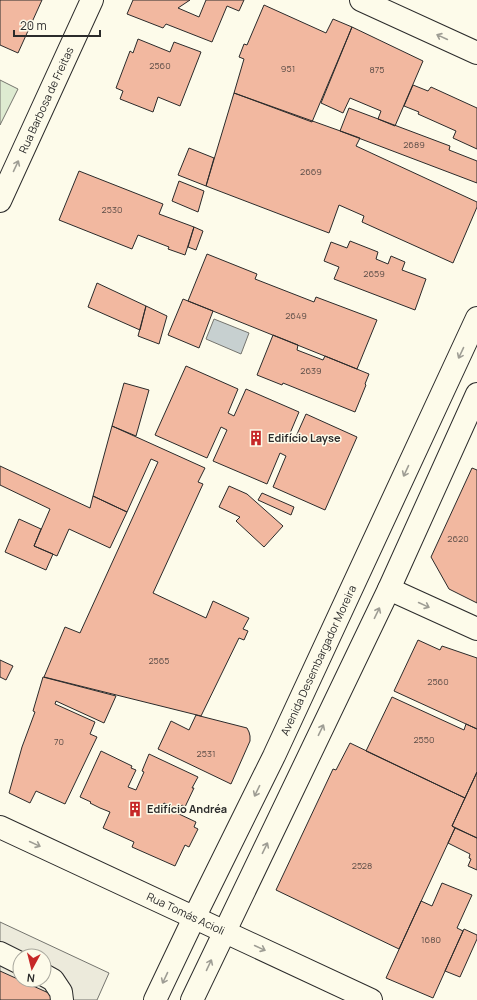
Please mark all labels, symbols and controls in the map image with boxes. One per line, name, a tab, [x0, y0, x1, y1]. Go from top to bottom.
scale bar	[14, 12, 100, 38]
text: 20 m	[20, 17, 47, 34]
one-way arrow	[436, 33, 448, 40]
street label: Rua Barbosa de Freitas	[15, 44, 77, 156]
house number: 2560	[149, 59, 171, 72]
house number: 951	[281, 62, 295, 75]
house number: 875	[370, 63, 384, 76]
house number: 2689	[403, 138, 425, 151]
one-way arrow	[13, 160, 20, 172]
house number: 2669	[300, 165, 322, 178]
house number: 2530	[102, 203, 122, 216]
house number: 2659	[363, 267, 385, 280]
house number: 2649	[285, 309, 307, 322]
one-way arrow	[457, 347, 464, 359]
house number: 2639	[300, 364, 322, 377]
building icon: Edifício Layse	[247, 429, 265, 447]
place label: Edifício Layse	[268, 430, 341, 445]
one-way arrow	[402, 465, 409, 477]
house number: 2620	[447, 532, 469, 545]
street label: Avenida Desembargador Moreira	[277, 582, 359, 738]
one-way arrow	[418, 602, 430, 609]
one-way arrow	[374, 607, 381, 619]
house number: 2565	[148, 654, 170, 667]
house number: 2560	[427, 675, 449, 688]
one-way arrow	[318, 725, 325, 737]
house number: 2550	[413, 733, 435, 746]
house number: 70	[54, 735, 64, 748]
house number: 2531	[197, 747, 215, 760]
one-way arrow	[253, 785, 260, 797]
building icon: Edifício Andréa	[126, 800, 144, 818]
place label: Edifício Andréa	[147, 801, 227, 816]
one-way arrow	[29, 841, 41, 848]
one-way arrow	[262, 842, 269, 854]
house number: 2528	[352, 859, 372, 872]
street label: Rua Tomás Acioli	[144, 889, 228, 938]
house number: 1680	[421, 933, 441, 946]
one-way arrow	[254, 945, 266, 952]
north arrow	[12, 948, 52, 988]
one-way arrow	[206, 959, 213, 971]
text: N	[26, 970, 36, 986]
one-way arrow	[161, 972, 168, 984]

